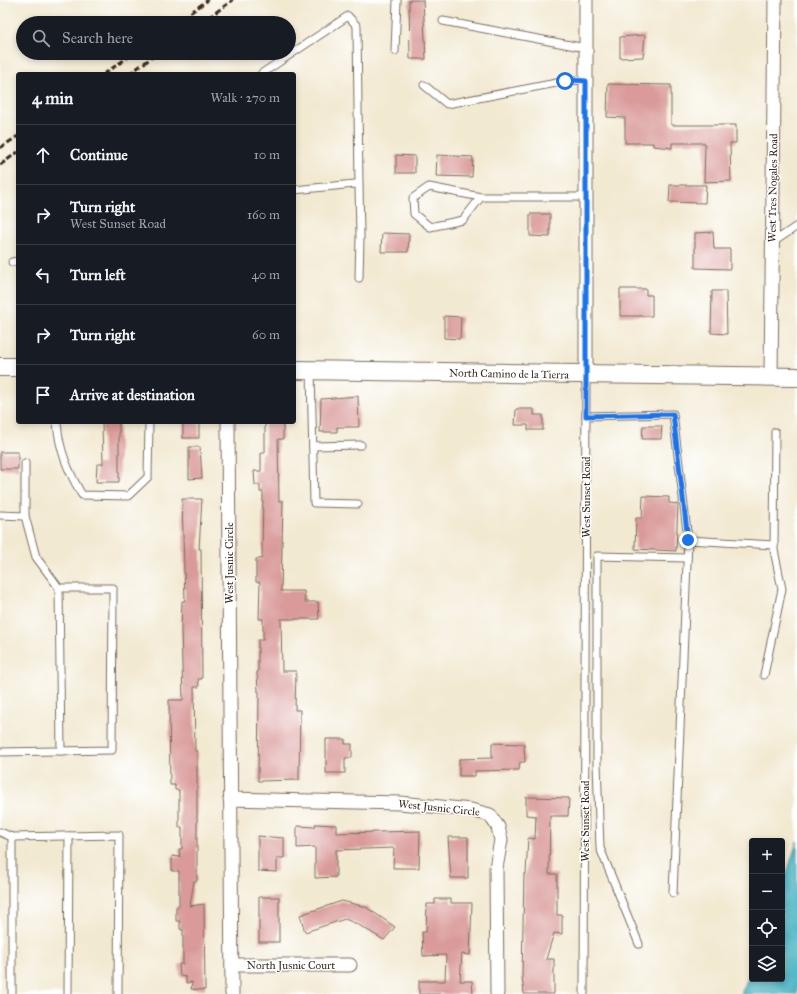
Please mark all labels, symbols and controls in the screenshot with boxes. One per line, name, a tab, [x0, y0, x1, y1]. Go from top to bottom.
search box	[16, 16, 296, 60]
icon: search	[30, 27, 52, 49]
text: Search here	[62, 29, 133, 47]
route start	[556, 72, 574, 90]
text: 4 min	[32, 88, 73, 109]
text: Walk · 270 m	[211, 90, 280, 106]
street label: West Tres Nogales Road	[766, 133, 780, 243]
icon: ahead	[32, 144, 54, 166]
text: Continue	[70, 146, 128, 164]
text: 10 m	[254, 147, 280, 163]
text: Turn right	[70, 198, 135, 216]
icon: right	[32, 204, 54, 226]
text: 160 m	[247, 207, 280, 223]
text: West Sunset Road	[70, 216, 166, 232]
icon: left	[32, 264, 54, 286]
text: Turn left	[70, 266, 126, 284]
text: 40 m	[251, 267, 280, 283]
icon: right	[32, 324, 54, 346]
text: Turn right	[70, 326, 135, 344]
text: 60 m	[252, 327, 280, 343]
street label: North Camino de la Tierra	[449, 366, 569, 382]
icon: arrive	[32, 384, 54, 406]
text: Arrive at destination	[70, 386, 195, 404]
street label: West Sunset Road	[580, 456, 593, 538]
street label: West Jusnic Circle	[223, 522, 237, 604]
route end	[679, 531, 697, 549]
street label: West Sunset Road	[579, 780, 592, 862]
street label: West Jusnic Circle	[398, 797, 481, 820]
map controls	[749, 838, 785, 982]
button: +	[749, 838, 785, 874]
button: −	[749, 874, 785, 910]
button: locate	[749, 910, 785, 946]
button: layers	[749, 946, 785, 982]
street label: North Jusnic Court	[247, 959, 335, 973]

